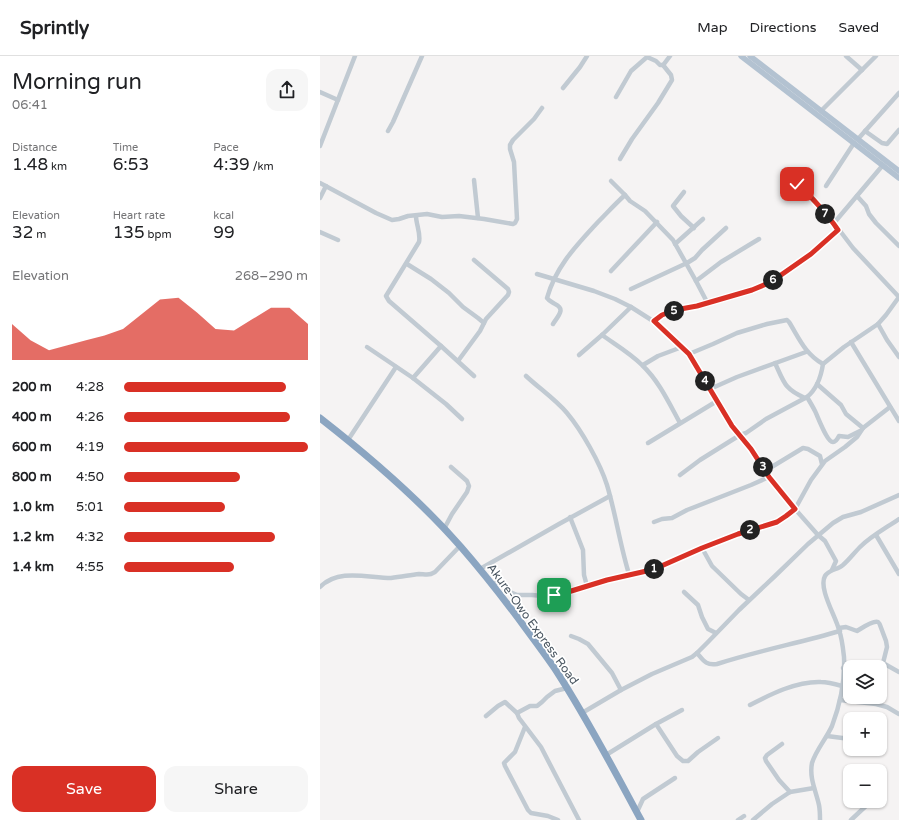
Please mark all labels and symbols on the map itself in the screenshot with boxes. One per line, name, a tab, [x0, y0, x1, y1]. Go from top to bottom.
pin	[780, 167, 814, 201]
pin: 7	[815, 204, 835, 224]
pin: 6	[763, 270, 783, 290]
pin: 5	[664, 301, 684, 321]
pin: 4	[695, 371, 715, 391]
pin: 3	[753, 457, 773, 477]
pin: 2	[740, 520, 760, 540]
pin: 1	[644, 559, 664, 579]
street label: Akure-Owo Express Road	[484, 561, 582, 687]
pin	[537, 578, 571, 612]

